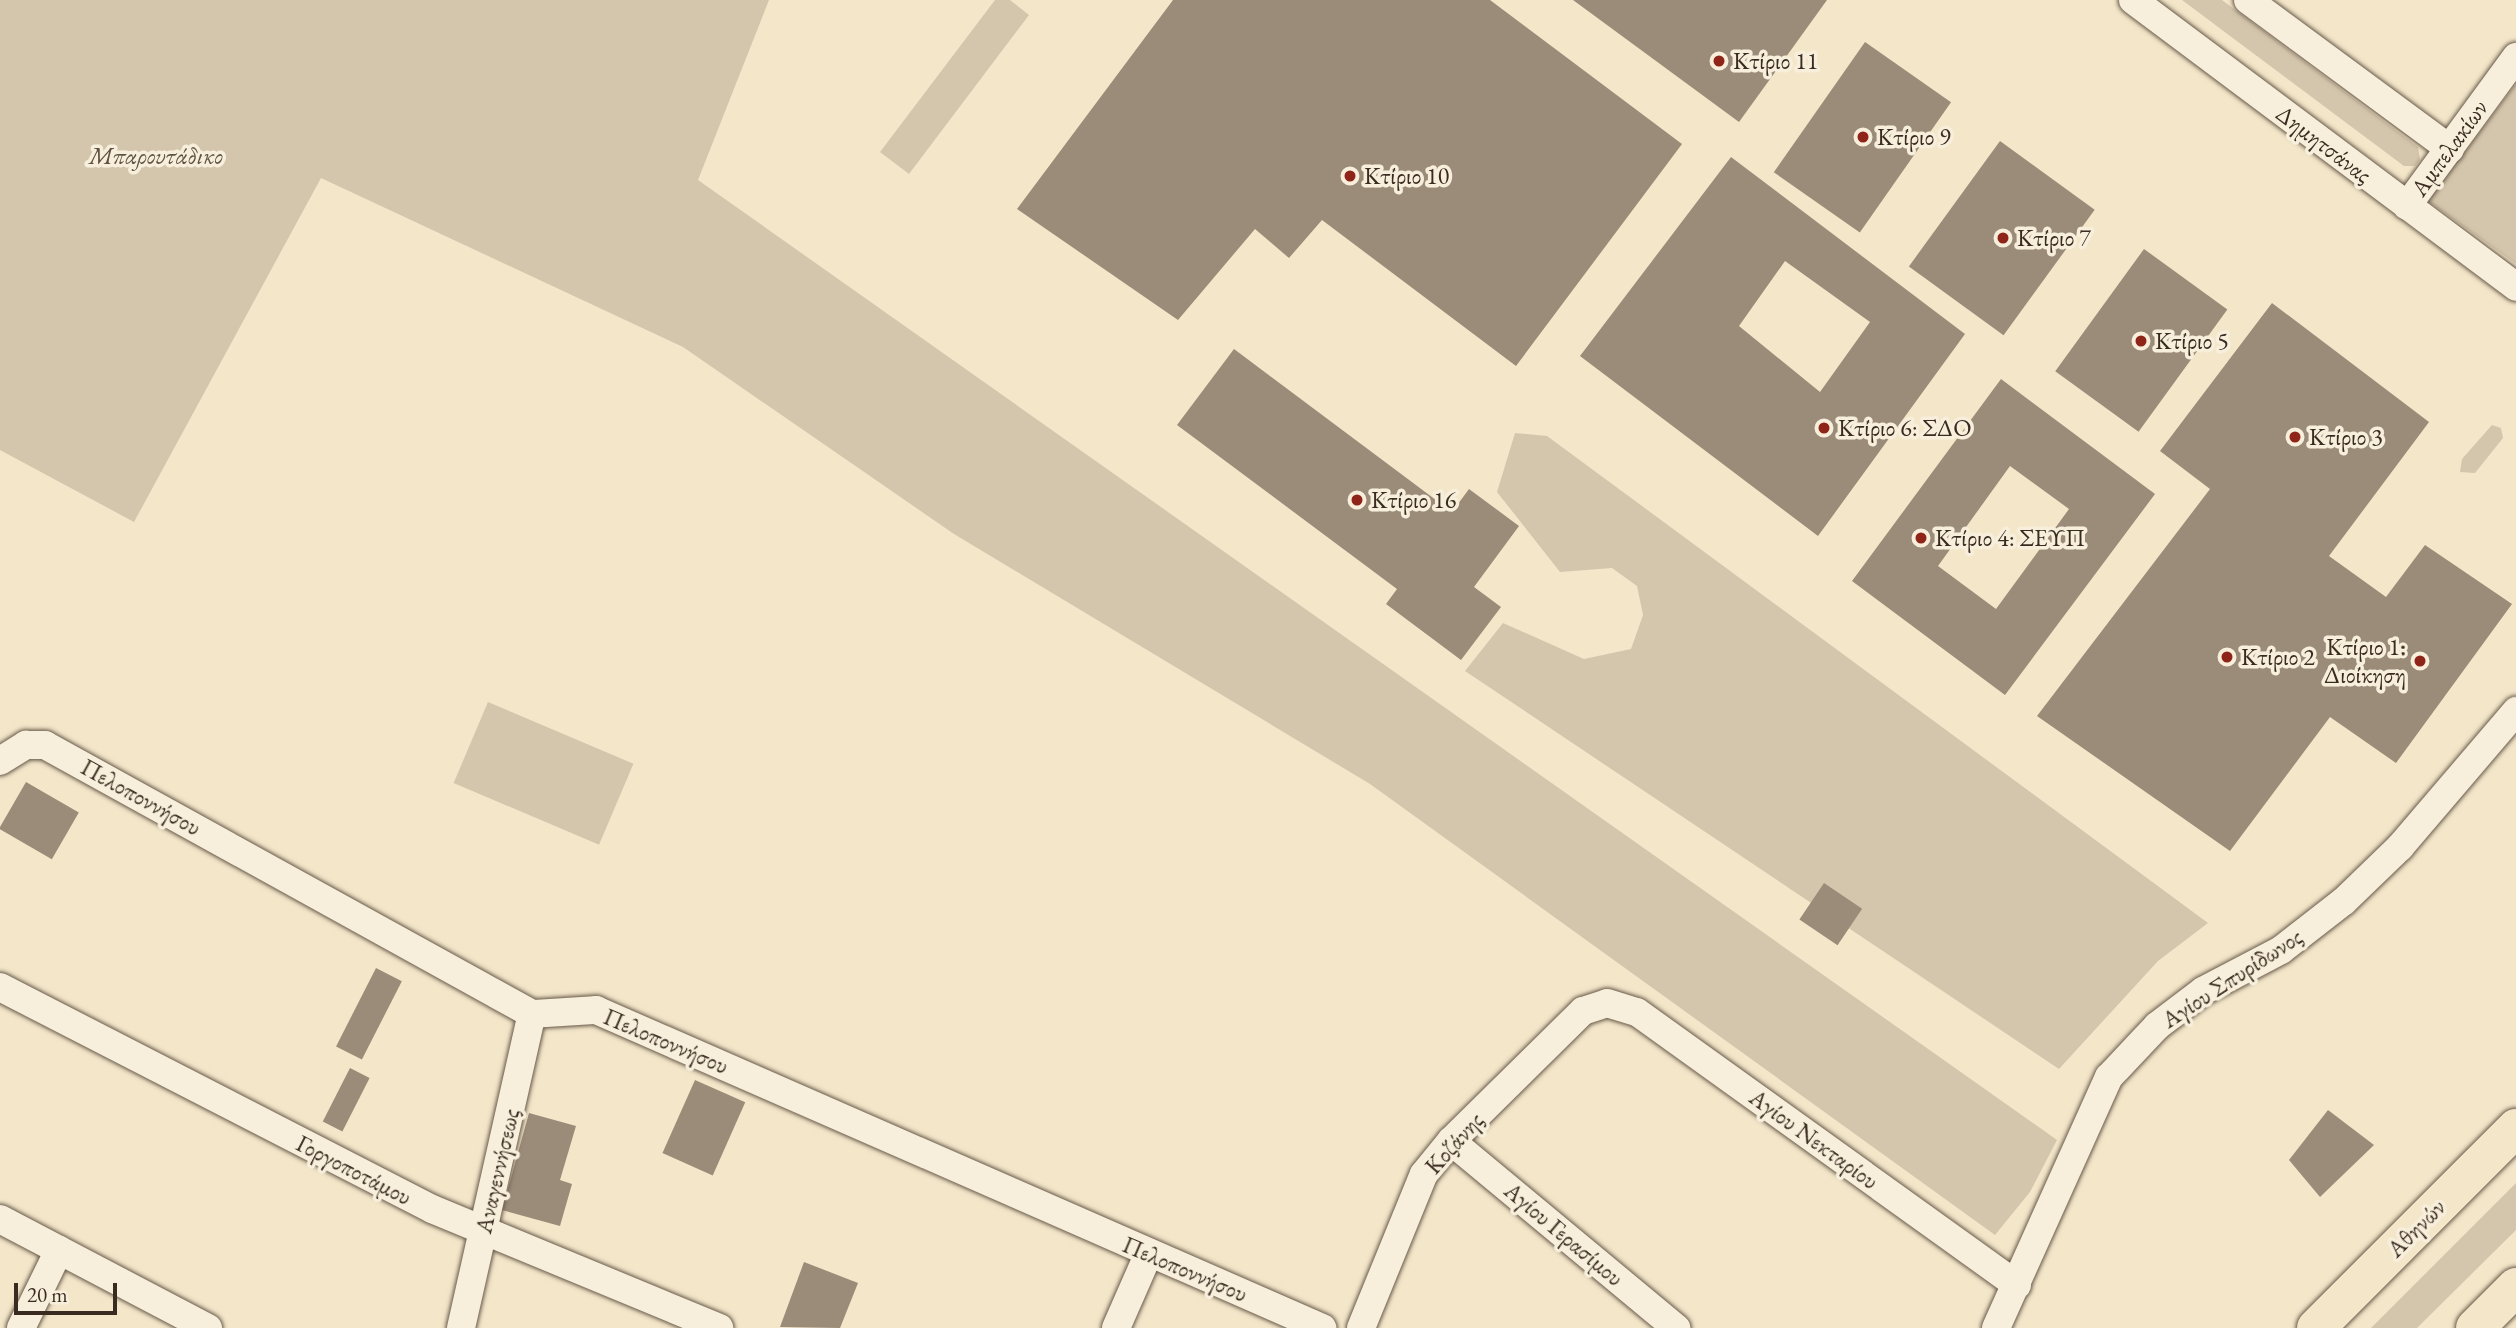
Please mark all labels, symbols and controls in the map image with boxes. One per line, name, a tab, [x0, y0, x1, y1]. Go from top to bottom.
place label: Κτίριο 11	[1733, 47, 1818, 75]
marker: Κτίριο 11	[1711, 53, 1727, 69]
street label: Αμπελακίων	[2404, 94, 2494, 202]
street label: Δημητσάνας	[2271, 99, 2377, 189]
place label: Κτίριο 9	[1877, 123, 1951, 151]
marker: Κτίριο 9	[1855, 129, 1871, 145]
park label: Μπαρουτάδικο	[89, 142, 223, 170]
place label: Κτίριο 10	[1364, 162, 1449, 190]
marker: Κτίριο 10	[1342, 168, 1358, 184]
place label: Κτίριο 7	[2017, 224, 2091, 252]
marker: Κτίριο 7	[1995, 230, 2011, 246]
place label: Κτίριο 5	[2155, 327, 2229, 355]
marker: Κτίριο 5	[2133, 333, 2149, 349]
place label: Κτίριο 6: ΣΔΟ	[1838, 414, 1972, 442]
marker: Κτίριο 6: ΣΔΟ	[1816, 420, 1832, 436]
place label: Κτίριο 3	[2309, 423, 2383, 451]
marker: Κτίριο 3	[2287, 429, 2303, 445]
place label: Κτίριο 16	[1371, 486, 1456, 514]
marker: Κτίριο 16	[1349, 492, 1365, 508]
place label: Κτίριο 4: ΣΕΥΠ	[1935, 524, 2085, 552]
marker: Κτίριο 4: ΣΕΥΠ	[1913, 530, 1929, 546]
place label: Κτίριο 1: Διοίκηση	[2324, 633, 2406, 689]
place label: Κτίριο 2	[2241, 643, 2315, 671]
marker: Κτίριο 2	[2219, 649, 2235, 665]
marker: Κτίριο 1: Διοίκηση	[2412, 653, 2428, 669]
street label: Πελοποννήσου	[76, 752, 206, 842]
street label: Αγίου Σπυρίδωνος	[2156, 922, 2308, 1034]
street label: Πελοποννήσου	[599, 1002, 733, 1080]
street label: Αγίου Νεκταρίου	[1744, 1083, 1884, 1195]
street label: Αναγεννήσεως	[469, 1106, 525, 1236]
street label: Κοζάνης	[1419, 1106, 1489, 1180]
street label: Γοργοποτάμου	[292, 1129, 416, 1211]
street label: Αγίου Γερασίμου	[1499, 1176, 1629, 1292]
street label: Αθηνών	[2381, 1193, 2451, 1263]
street label: Πελοποννήσου	[1118, 1230, 1252, 1308]
scale bar	[18, 1268, 121, 1312]
text: 20 m	[27, 1281, 68, 1308]

